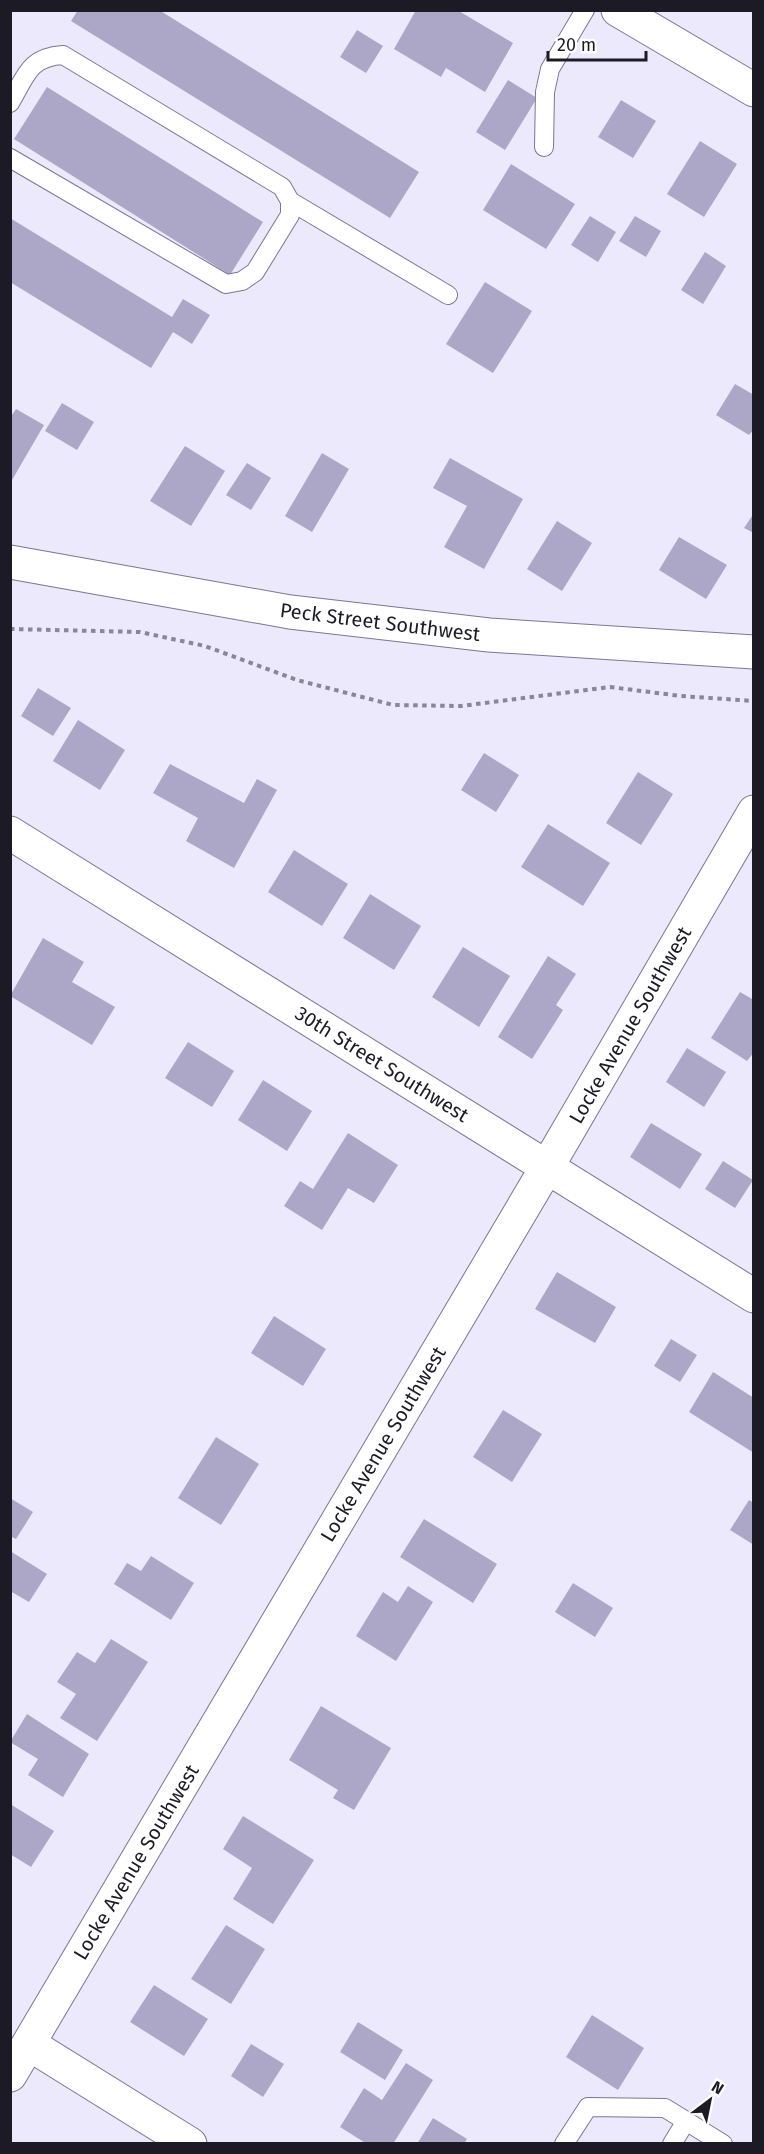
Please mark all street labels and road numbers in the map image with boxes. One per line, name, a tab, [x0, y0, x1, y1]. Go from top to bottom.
street label: Peck Street Southwest	[279, 598, 482, 646]
street label: Locke Avenue Southwest	[564, 922, 697, 1128]
street label: 30th Street Southwest	[291, 1001, 474, 1128]
street label: Locke Avenue Southwest	[315, 1341, 451, 1546]
street label: Locke Avenue Southwest	[68, 1759, 204, 1964]

